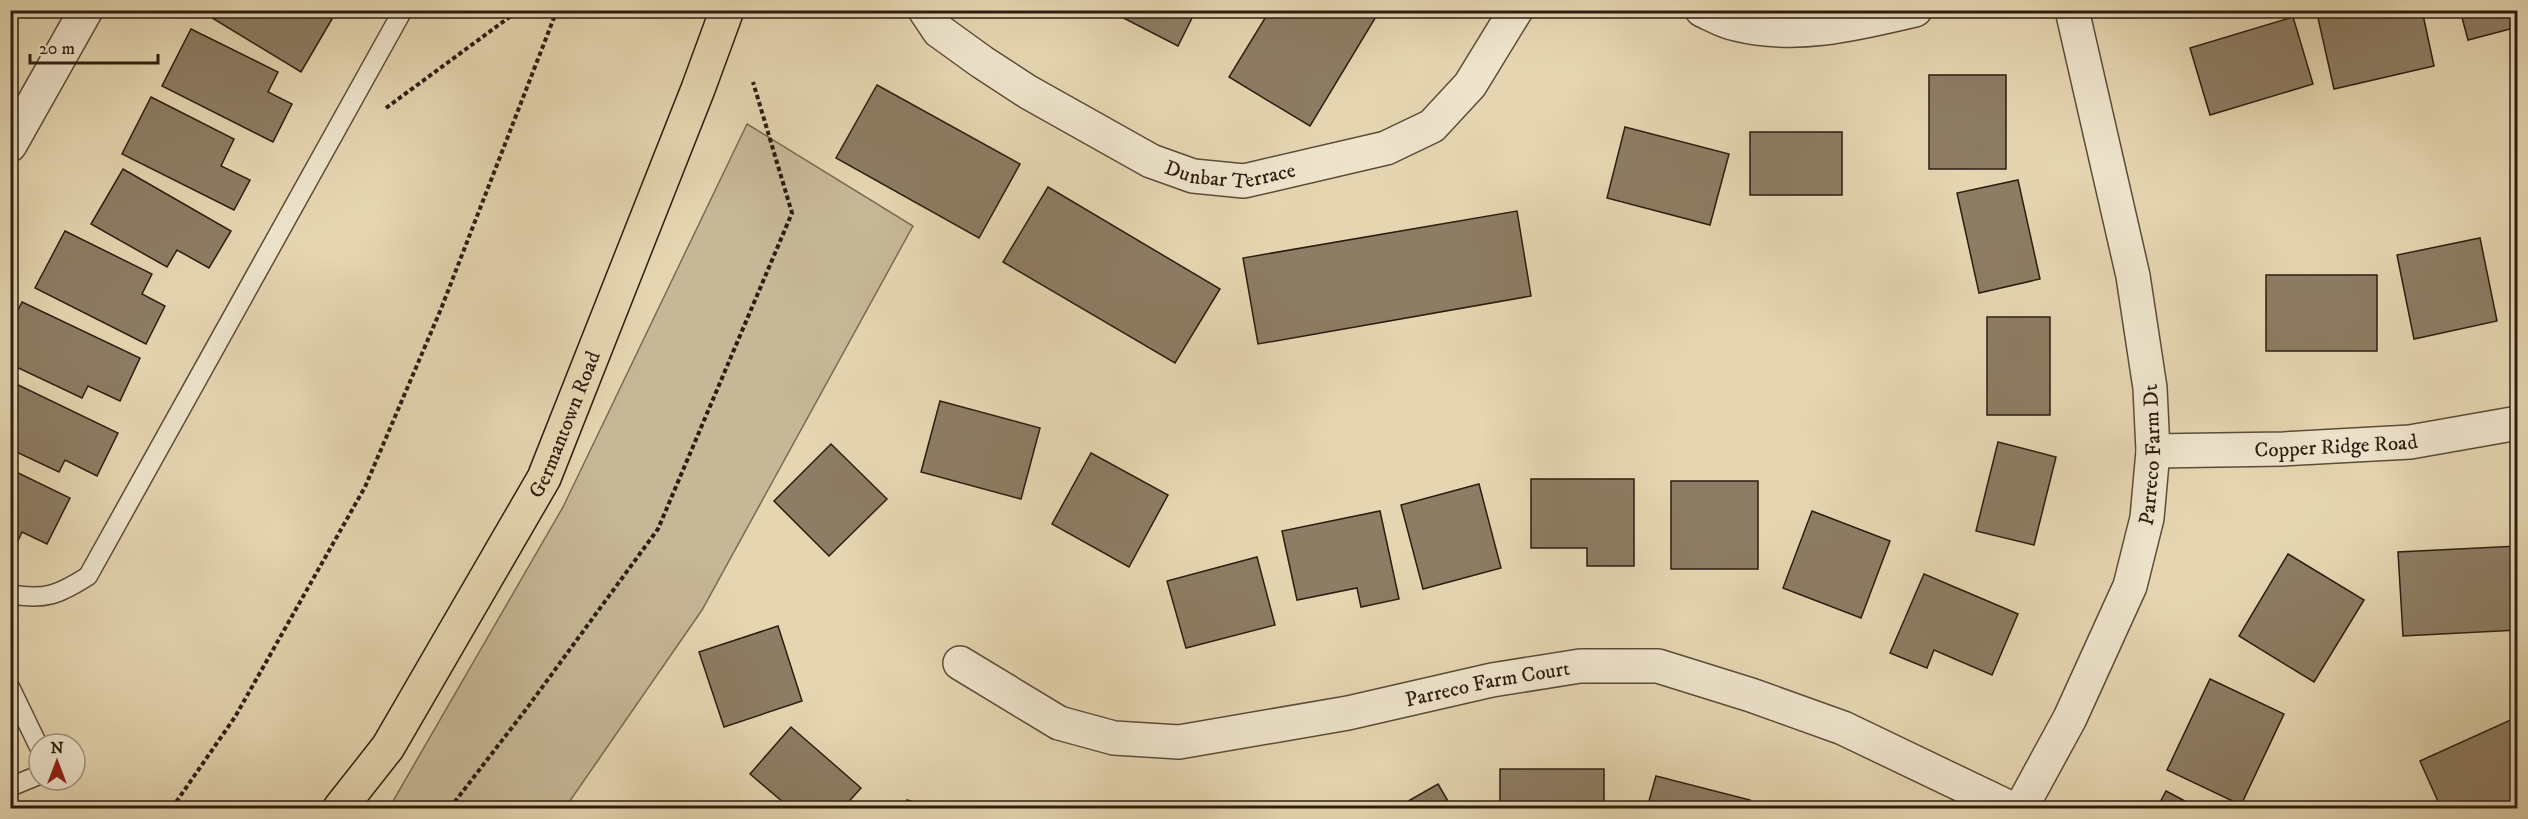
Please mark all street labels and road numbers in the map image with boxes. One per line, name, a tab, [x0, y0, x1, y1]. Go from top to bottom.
street label: Dunbar Terrace	[1161, 155, 1298, 195]
street label: Germantown Road	[523, 347, 607, 503]
street label: Parreco Farm Dt	[2134, 382, 2167, 528]
street label: Copper Ridge Road	[2254, 429, 2420, 463]
street label: Parreco Farm Court	[1403, 656, 1572, 713]

